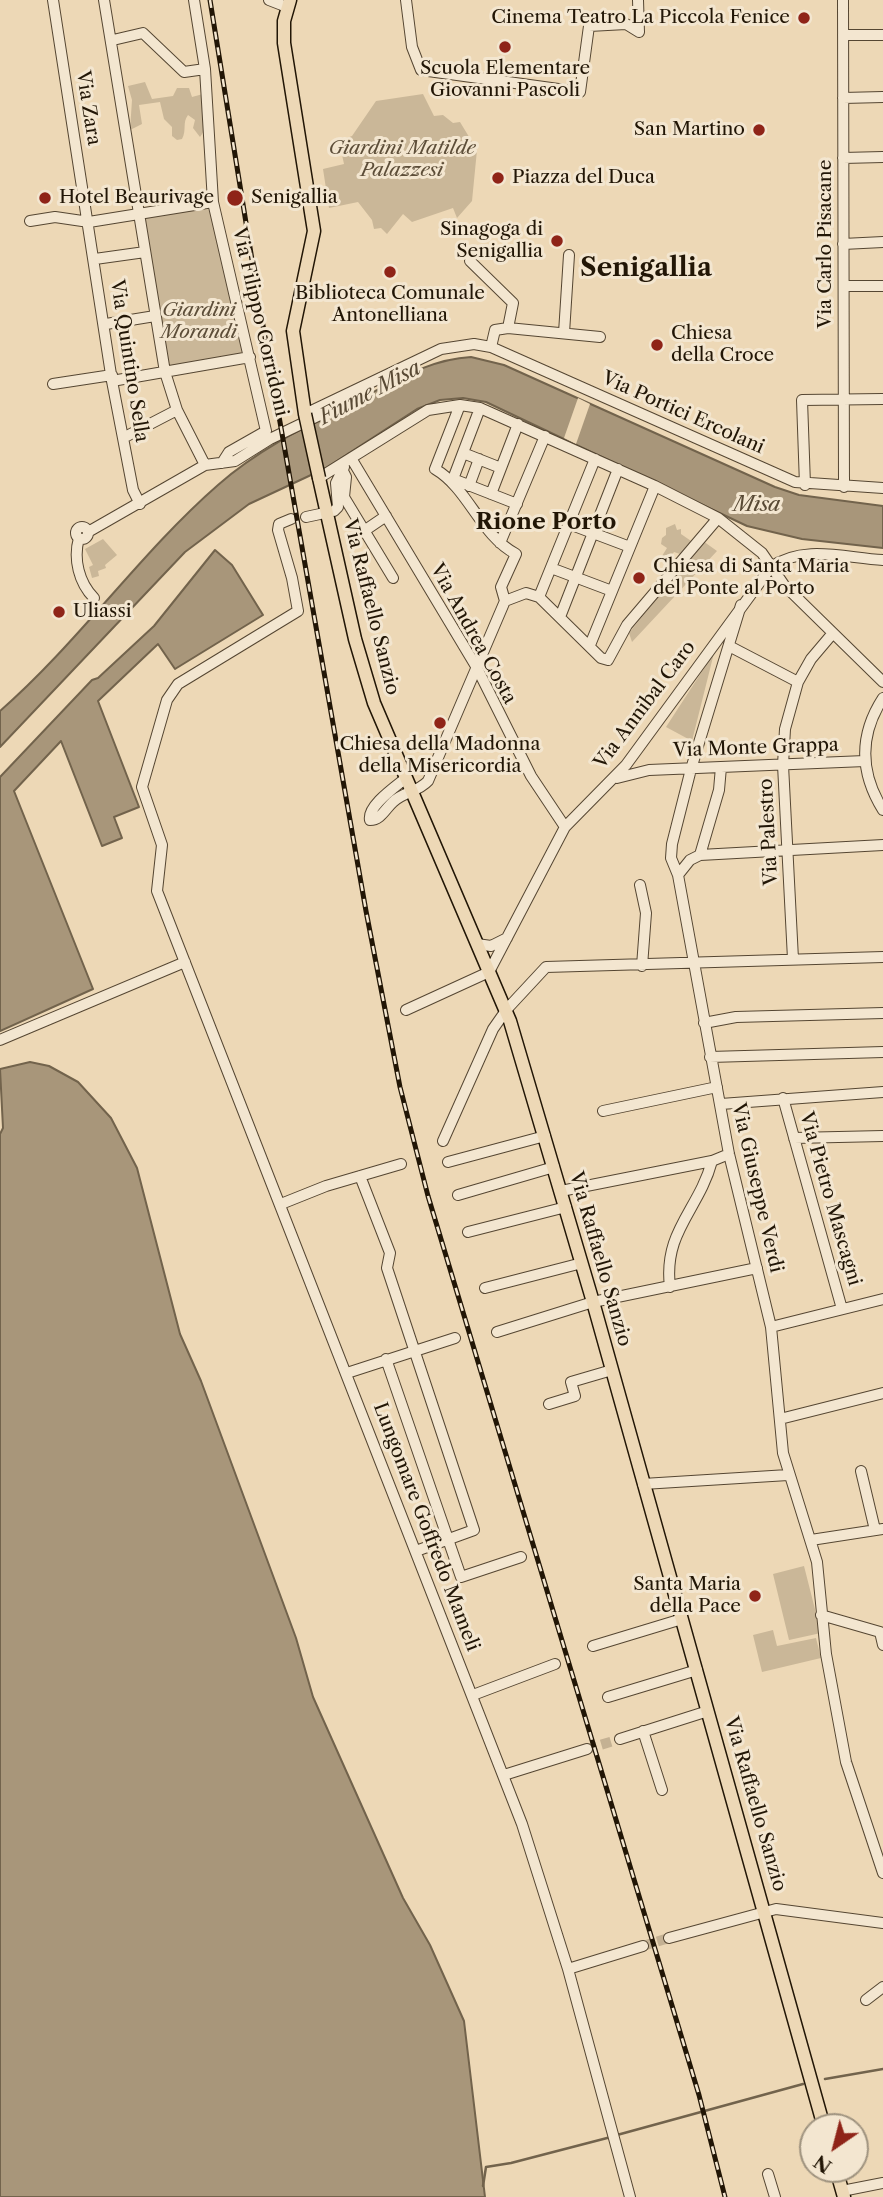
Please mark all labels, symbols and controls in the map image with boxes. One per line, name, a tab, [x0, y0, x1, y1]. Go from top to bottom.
place label: Cinema Teatro La Piccola Fenice	[491, 7, 790, 29]
marker: Cinema Teatro La Piccola Fenice	[796, 10, 812, 26]
marker: Scuola Elementare Giovanni Pascoli	[497, 39, 513, 55]
place label: Scuola Elementare Giovanni Pascoli	[420, 58, 590, 102]
street label: Via Zara	[71, 69, 105, 147]
place label: San Martino	[634, 119, 745, 141]
marker: San Martino	[751, 122, 767, 138]
park label: Giardini Matilde Palazzesi	[328, 138, 476, 182]
street label: Via Carlo Pisacane	[815, 160, 837, 328]
place label: Piazza del Duca	[512, 167, 655, 189]
marker: Piazza del Duca	[490, 170, 506, 186]
place label: Hotel Beaurivage	[59, 187, 214, 209]
place label: Senigallia	[251, 187, 338, 209]
marker: Senigallia	[225, 188, 245, 208]
marker: Hotel Beaurivage	[37, 190, 53, 206]
place label: Sinagoga di Senigallia	[440, 219, 543, 263]
street label: Via Filippo Corridoni	[227, 225, 293, 419]
marker: Sinagoga di Senigallia	[549, 233, 565, 249]
district label: Senigallia	[580, 252, 712, 284]
marker: Biblioteca Comunale Antonelliana	[382, 264, 398, 280]
street label: Via Quintino Sella	[105, 278, 153, 444]
place label: Biblioteca Comunale Antonelliana	[295, 283, 485, 327]
park label: Giardini Morandi	[161, 300, 237, 344]
place label: Chiesa della Croce	[671, 323, 774, 367]
marker: Chiesa della Croce	[649, 337, 665, 353]
water label: Fiume Misa	[315, 356, 425, 430]
street label: Via Portici Ercolani	[598, 367, 768, 459]
water label: Misa	[733, 492, 781, 518]
district label: Rione Porto	[476, 508, 616, 536]
street label: Via Raffaello Sanzio	[338, 517, 404, 697]
place label: Chiesa di Santa Maria del Ponte al Porto	[653, 556, 850, 600]
street label: Via Andrea Costa	[425, 560, 521, 708]
marker: Chiesa di Santa Maria del Ponte al Porto	[631, 570, 647, 586]
place label: Uliassi	[73, 601, 131, 623]
marker: Uliassi	[51, 604, 67, 620]
street label: Via Annibal Caro	[589, 636, 701, 774]
marker: Chiesa della Madonna della Misericordia	[432, 715, 448, 731]
place label: Chiesa della Madonna della Misericordia	[339, 734, 541, 778]
street label: Via Monte Grappa	[673, 734, 839, 762]
street label: Via Palestro	[755, 778, 783, 886]
street label: Via Giuseppe Verdi	[726, 1101, 788, 1275]
street label: Via Pietro Mascagni	[794, 1109, 866, 1289]
street label: Via Raffaello Sanzio	[564, 1169, 636, 1349]
street label: Lungomare Goffredo Mameli	[368, 1400, 484, 1654]
place label: Santa Maria della Pace	[633, 1574, 741, 1618]
marker: Santa Maria della Pace	[747, 1588, 763, 1604]
street label: Via Raffaello Sanzio	[719, 1714, 791, 1894]
north arrow	[799, 2113, 869, 2183]
text: N	[809, 2150, 836, 2178]

